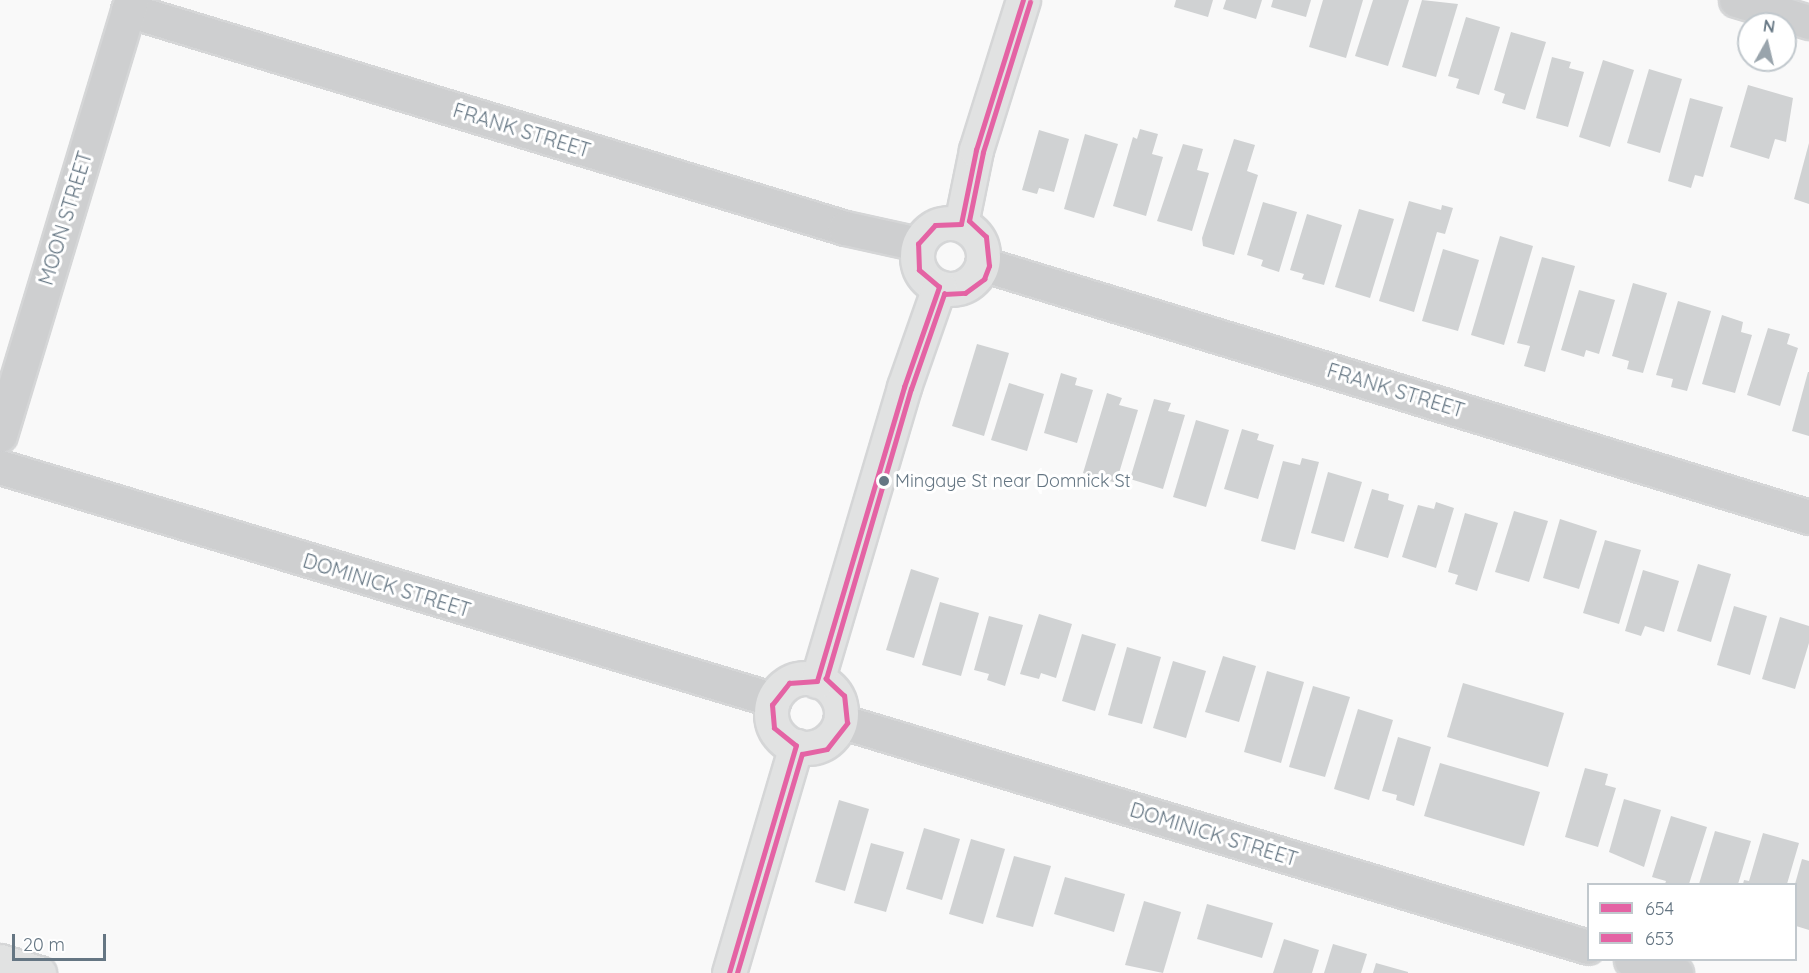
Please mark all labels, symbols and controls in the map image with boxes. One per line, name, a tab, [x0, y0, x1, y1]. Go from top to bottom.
north arrow	[1737, 12, 1797, 72]
text: N	[1762, 15, 1776, 37]
street label: FRANK STREET	[450, 98, 594, 162]
street label: MOON STREET	[33, 148, 97, 288]
street label: FRANK STREET	[1324, 358, 1468, 422]
place label: Mingaye St near Domnick St	[895, 470, 1131, 492]
marker: Mingaye St near Domnick St	[878, 475, 890, 487]
street label: DOMINICK STREET	[300, 548, 474, 622]
street label: DOMINICK STREET	[1127, 797, 1301, 871]
legend	[1587, 883, 1797, 961]
text: 654	[1645, 897, 1674, 920]
scale bar	[15, 922, 110, 960]
text: 653	[1645, 927, 1674, 950]
text: 20 m	[23, 933, 65, 956]

